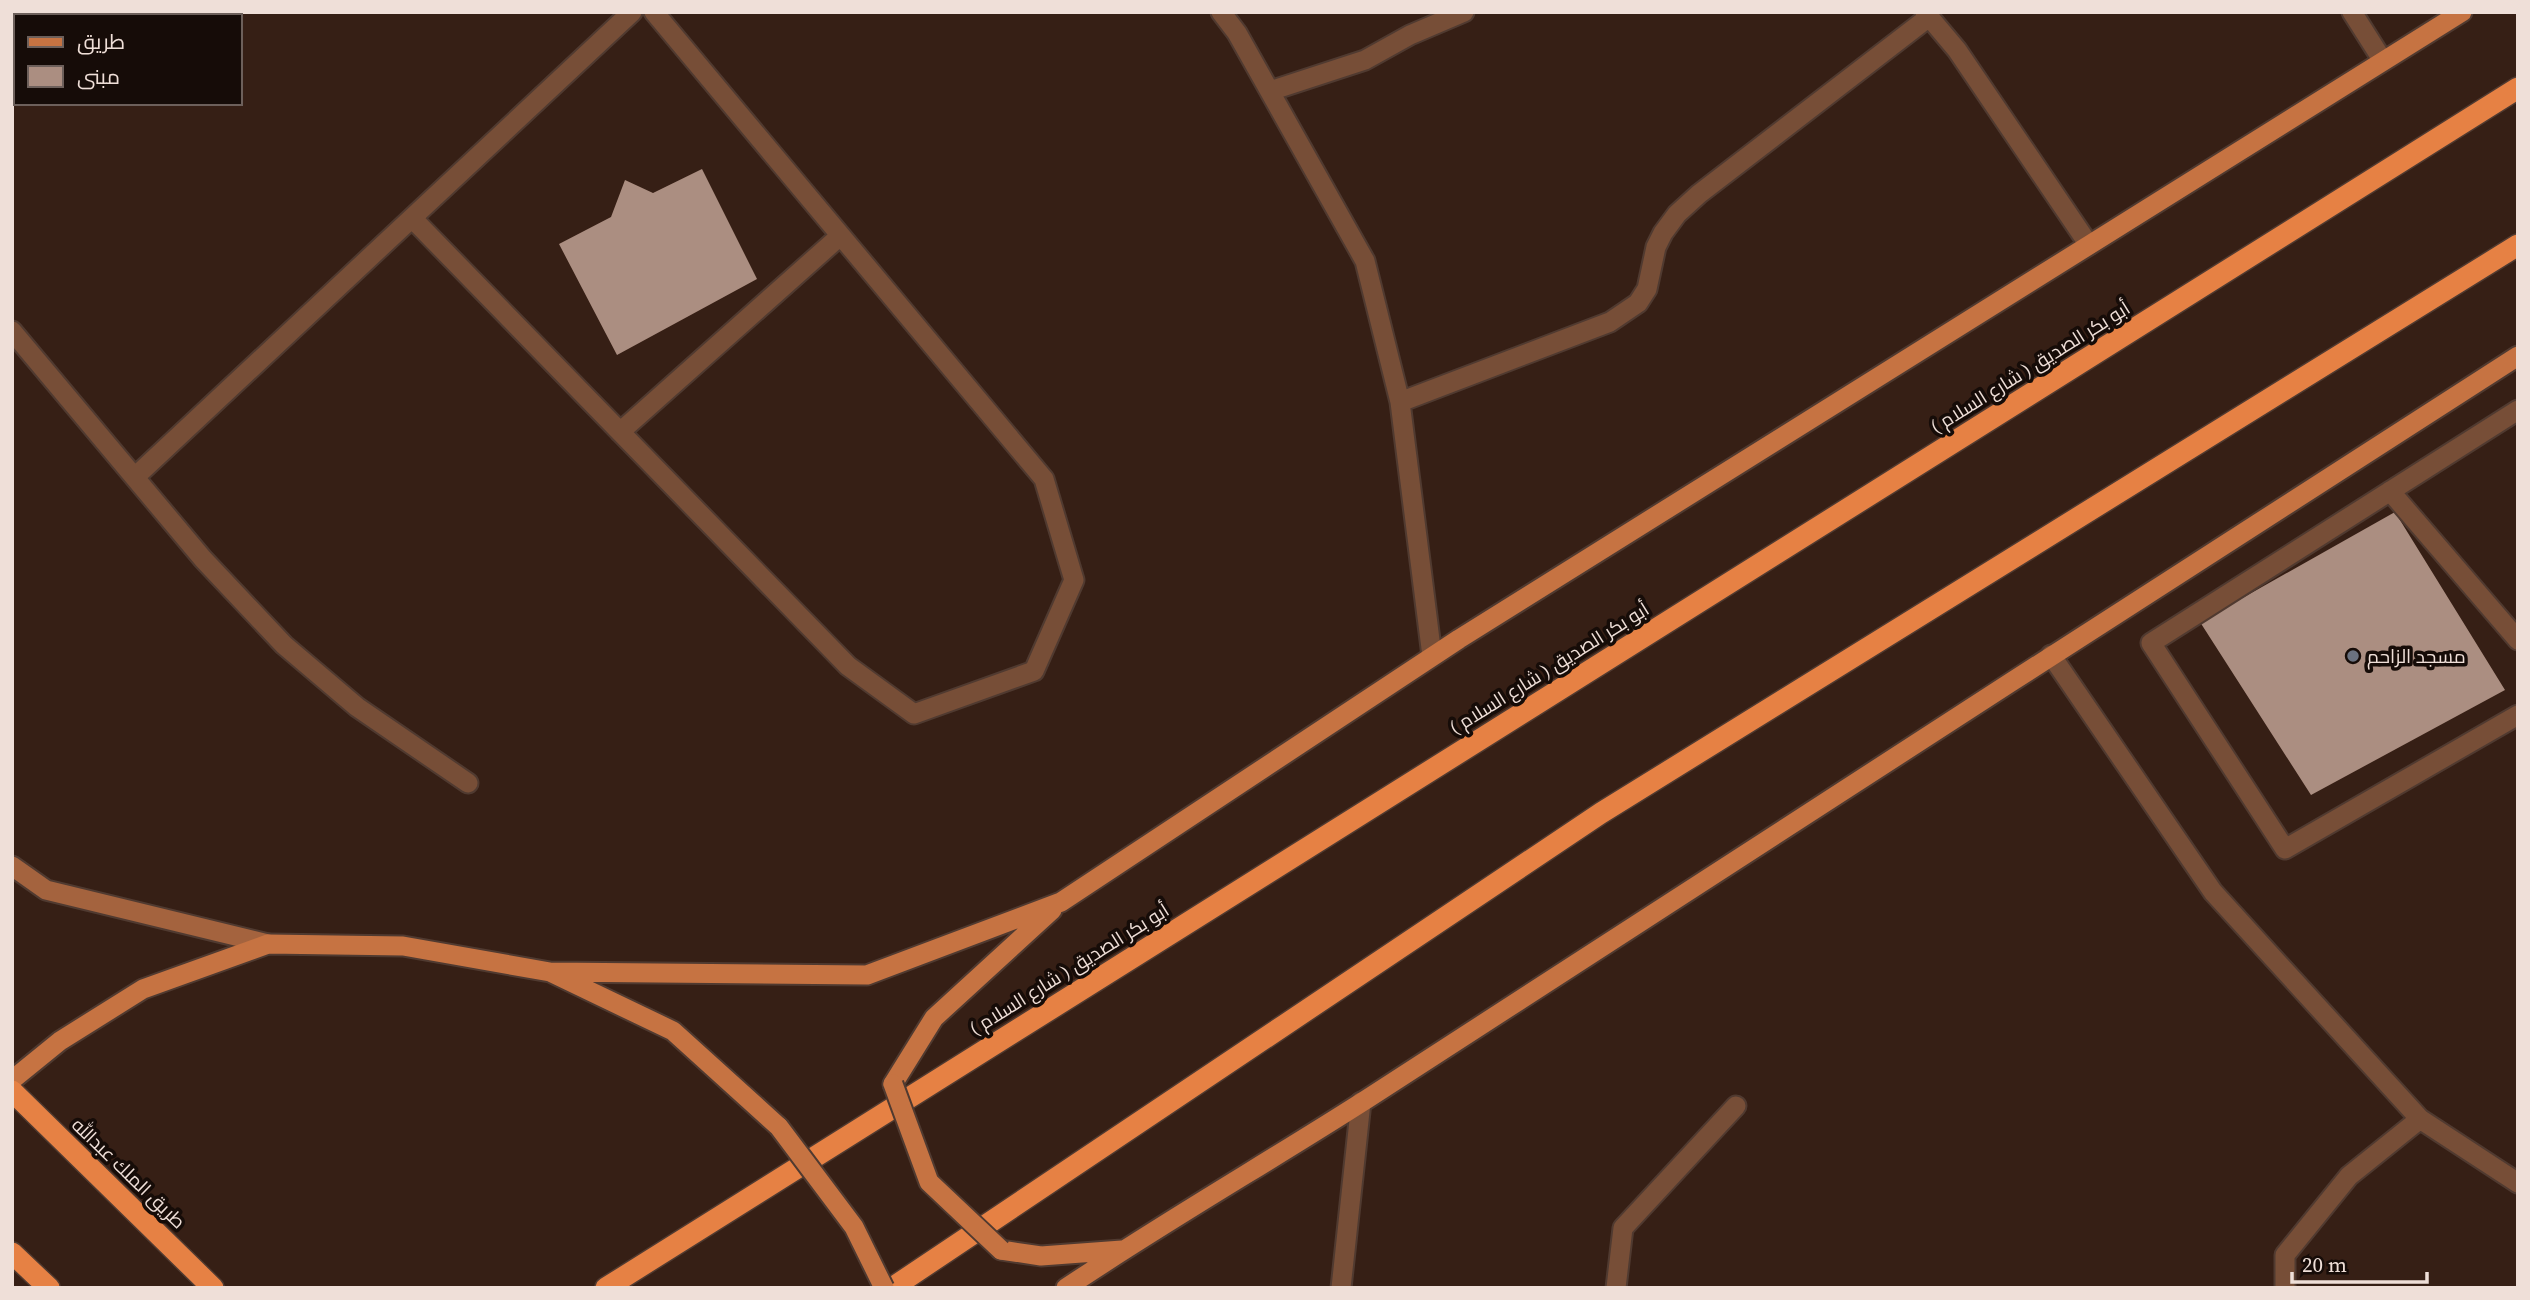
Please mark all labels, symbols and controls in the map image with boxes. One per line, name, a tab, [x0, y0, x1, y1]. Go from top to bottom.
legend	[14, 14, 242, 105]
text: طريق	[77, 27, 125, 56]
text: مبنى	[77, 62, 120, 91]
street label: ( شارع السلام ) أبو بكر الصديق	[1925, 295, 2135, 440]
street label: ( شارع السلام ) أبو بكر الصديق	[1444, 596, 1654, 741]
place label: مسجد الزاحم	[2367, 643, 2466, 670]
marker: مسجد الزاحم	[2345, 648, 2361, 664]
street label: ( شارع السلام ) أبو بكر الصديق	[964, 897, 1174, 1042]
street label: طريق الملك عبدالله	[66, 1112, 192, 1234]
scale bar	[2292, 1240, 2427, 1284]
text: 20 m	[2302, 1250, 2347, 1279]

